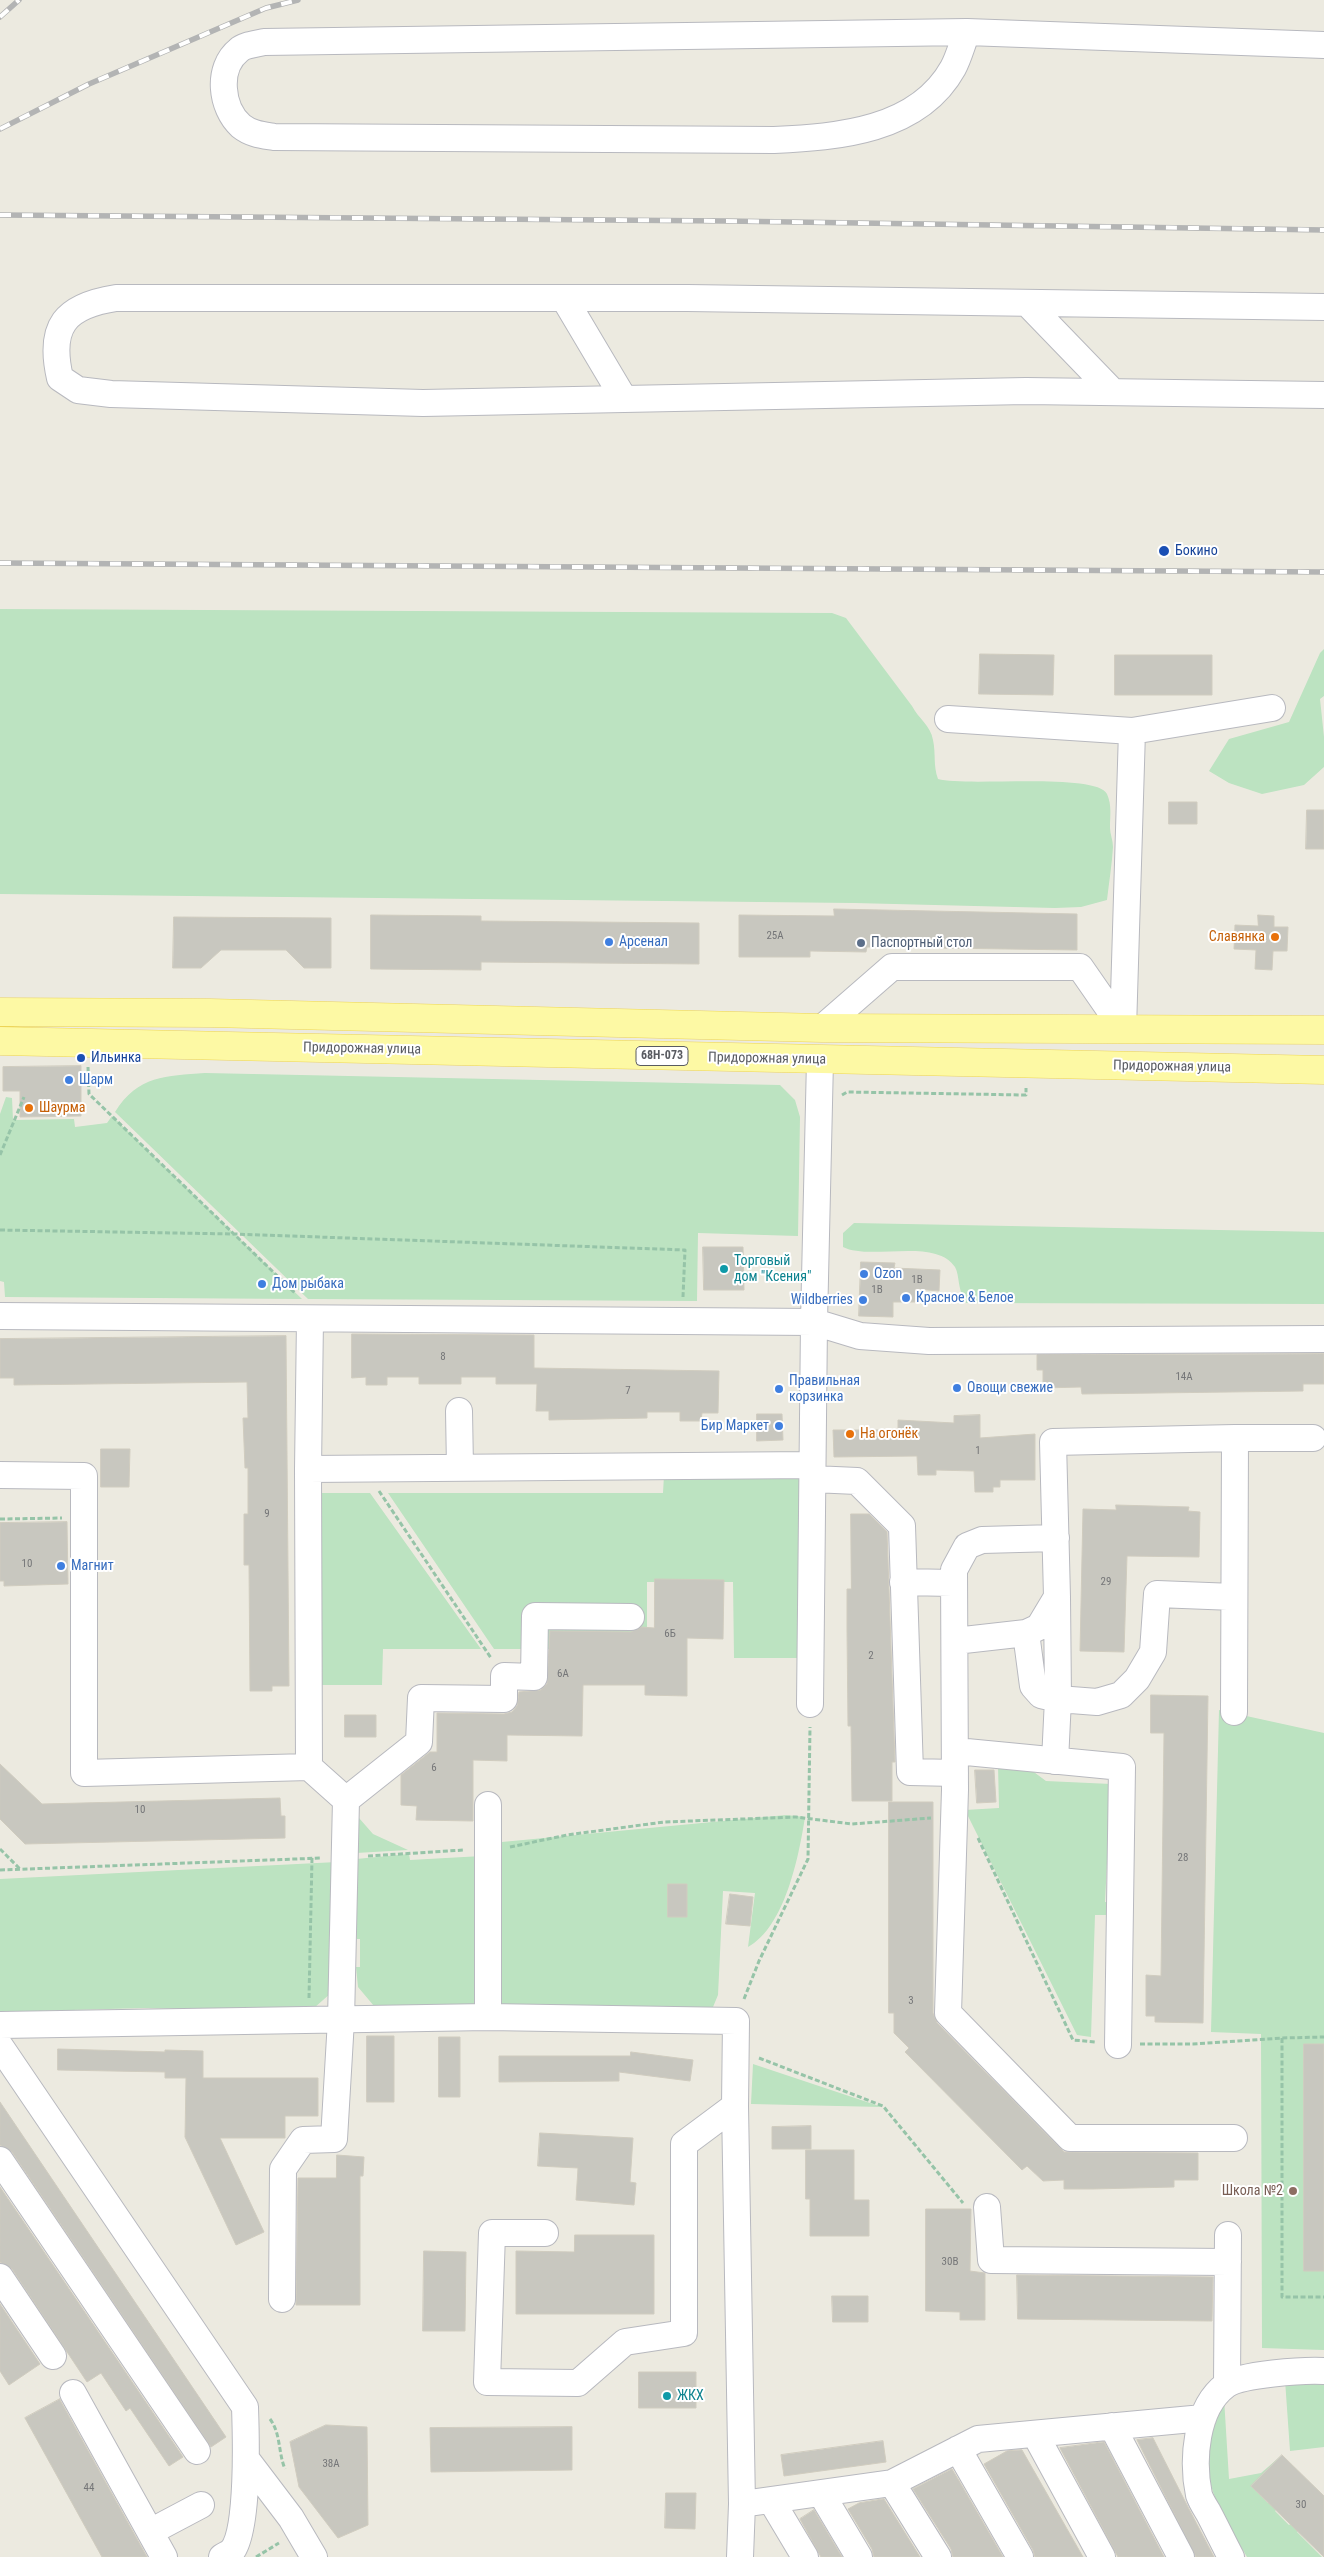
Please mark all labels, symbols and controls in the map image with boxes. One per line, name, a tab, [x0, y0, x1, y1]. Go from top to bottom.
place label: Бокино	[1175, 543, 1218, 559]
marker: Бокино	[1157, 544, 1171, 558]
house number: 25А	[766, 929, 784, 943]
place label: Славянка	[1209, 929, 1265, 945]
marker: Славянка	[1269, 931, 1281, 943]
place label: Арсенал	[619, 934, 668, 950]
place label: Паспортный стол	[871, 935, 973, 951]
marker: Арсенал	[603, 936, 615, 948]
marker: Паспортный стол	[855, 937, 867, 949]
street label: Придорожная улица	[303, 1040, 421, 1058]
road number: 68Н-073	[636, 1046, 688, 1066]
place label: Ильинка	[91, 1050, 141, 1066]
street label: Придорожная улица	[708, 1050, 826, 1068]
marker: Ильинка	[75, 1052, 87, 1064]
street label: Придорожная улица	[1113, 1058, 1231, 1076]
place label: Шарм	[79, 1072, 113, 1088]
marker: Шарм	[63, 1074, 75, 1086]
place label: Шаурма	[39, 1100, 85, 1116]
marker: Шаурма	[23, 1102, 35, 1114]
place label: Торговый дом "Ксения"	[734, 1253, 811, 1285]
marker: Торговый дом "Ксения"	[718, 1263, 730, 1275]
place label: Ozon	[874, 1266, 902, 1282]
marker: Ozon	[858, 1268, 870, 1280]
house number: 1В	[911, 1273, 923, 1287]
place label: Дом рыбака	[272, 1276, 344, 1292]
marker: Дом рыбака	[256, 1278, 268, 1290]
house number: 1В	[871, 1283, 883, 1297]
place label: Красное & Белое	[916, 1290, 1014, 1306]
place label: Wildberries	[791, 1292, 853, 1308]
marker: Красное & Белое	[900, 1292, 912, 1304]
marker: Wildberries	[857, 1294, 869, 1306]
house number: 8	[440, 1350, 446, 1364]
house number: 14А	[1175, 1370, 1193, 1384]
place label: Правильная корзинка	[789, 1373, 860, 1405]
place label: Овощи свежие	[967, 1380, 1053, 1396]
marker: Овощи свежие	[951, 1382, 963, 1394]
marker: Правильная корзинка	[773, 1383, 785, 1395]
house number: 7	[625, 1384, 631, 1398]
place label: Бир Маркет	[701, 1418, 769, 1434]
marker: Бир Маркет	[773, 1420, 785, 1432]
place label: На огонёк	[860, 1426, 918, 1442]
marker: На огонёк	[844, 1428, 856, 1440]
house number: 1	[975, 1444, 981, 1458]
house number: 9	[264, 1507, 270, 1521]
house number: 10	[22, 1557, 32, 1571]
place label: Магнит	[71, 1558, 114, 1574]
marker: Магнит	[55, 1560, 67, 1572]
house number: 29	[1101, 1575, 1111, 1589]
house number: 6Б	[664, 1627, 676, 1641]
house number: 2	[868, 1649, 874, 1663]
house number: 6А	[557, 1667, 569, 1681]
house number: 6	[431, 1761, 437, 1775]
house number: 10	[135, 1803, 145, 1817]
house number: 28	[1178, 1851, 1188, 1865]
house number: 3	[908, 1994, 914, 2008]
place label: Школа №2	[1222, 2183, 1283, 2199]
marker: Школа №2	[1287, 2185, 1299, 2197]
house number: 30В	[942, 2255, 958, 2269]
place label: ЖКХ	[677, 2388, 704, 2404]
marker: ЖКХ	[661, 2390, 673, 2402]
house number: 38А	[322, 2457, 340, 2471]
house number: 44	[84, 2481, 94, 2495]
house number: 30	[1296, 2498, 1306, 2512]

